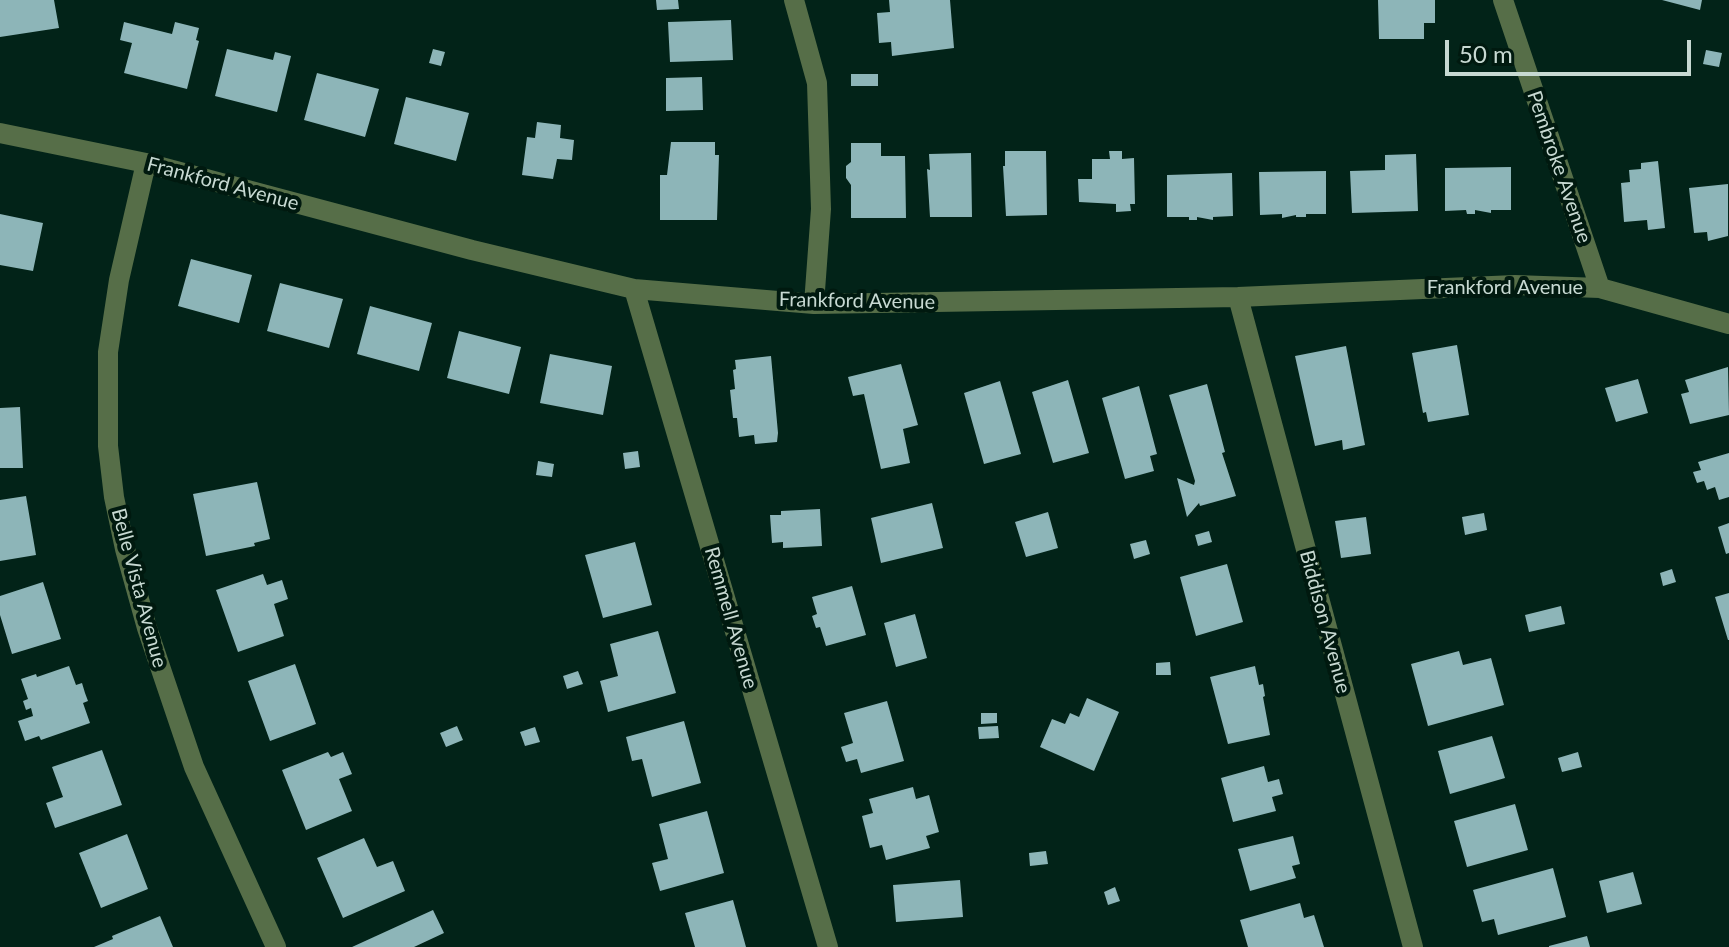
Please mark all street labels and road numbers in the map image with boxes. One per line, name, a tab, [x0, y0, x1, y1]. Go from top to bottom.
street label: Pembroke Avenue	[1522, 88, 1596, 246]
street label: Frankford Avenue	[144, 152, 302, 216]
street label: Frankford Avenue	[1427, 276, 1583, 300]
street label: Frankford Avenue	[779, 288, 935, 314]
street label: Belle Vista Avenue	[106, 506, 172, 670]
street label: Remmell Avenue	[699, 544, 763, 692]
street label: Biddison Avenue	[1294, 548, 1356, 696]

